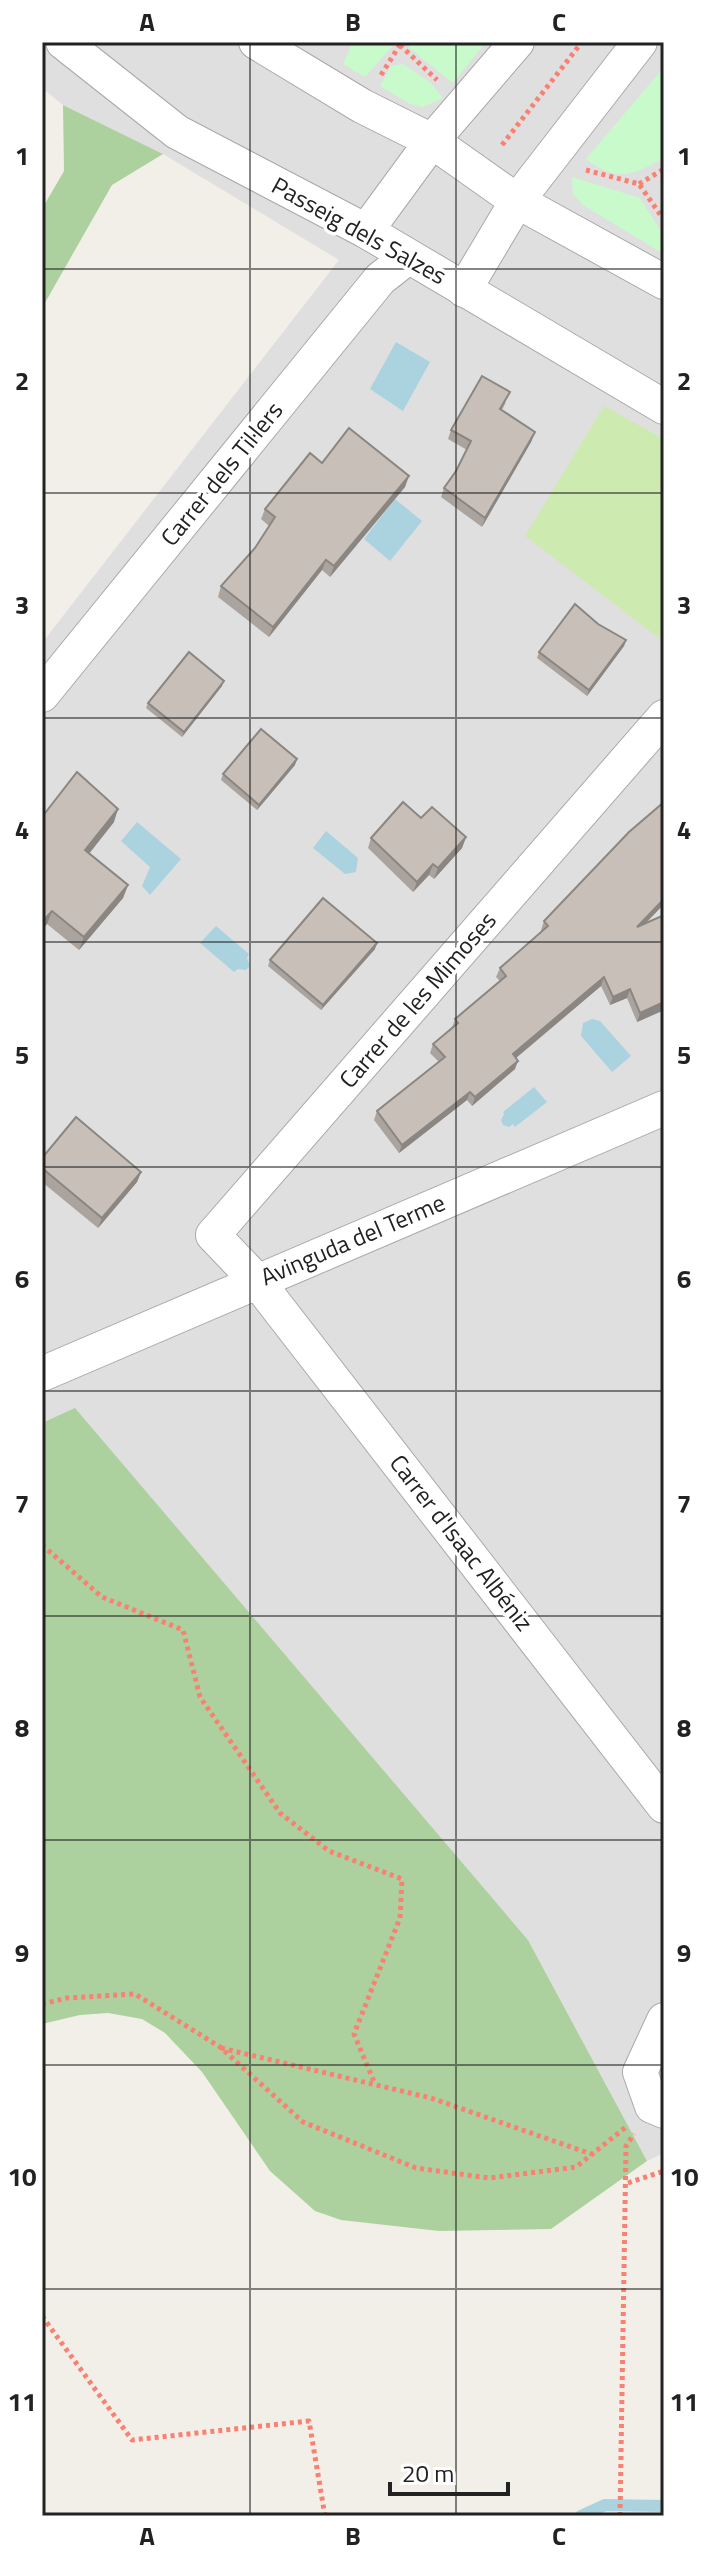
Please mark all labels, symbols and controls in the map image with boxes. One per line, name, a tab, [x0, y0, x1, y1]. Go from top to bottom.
text: A	[139, 2, 155, 41]
text: B	[345, 2, 361, 41]
text: C	[552, 2, 566, 41]
text: 1	[15, 136, 29, 175]
text: 1	[677, 136, 691, 175]
street label: Passeig dels Salzes	[266, 167, 453, 293]
text: 2	[15, 361, 29, 400]
text: 2	[677, 361, 691, 400]
street label: Carrer dels Til·lers	[152, 393, 291, 554]
text: 3	[15, 585, 29, 624]
text: 3	[677, 585, 691, 624]
text: 4	[15, 810, 29, 849]
text: 4	[677, 810, 691, 849]
street label: Carrer de les Mimoses	[330, 903, 504, 1096]
text: 5	[15, 1035, 29, 1074]
text: 5	[677, 1035, 691, 1074]
street label: Avinguda del Terme	[255, 1184, 450, 1294]
text: 6	[15, 1259, 29, 1298]
text: 6	[677, 1259, 691, 1298]
street label: Carrer d'Isaac Albéniz	[381, 1446, 542, 1638]
text: 7	[15, 1484, 29, 1523]
text: 7	[677, 1484, 691, 1523]
text: 8	[15, 1708, 29, 1747]
text: 8	[677, 1708, 691, 1747]
text: 9	[15, 1933, 29, 1972]
text: 9	[677, 1933, 691, 1972]
text: 10	[7, 2157, 37, 2196]
text: 10	[669, 2157, 699, 2196]
text: 11	[7, 2382, 37, 2421]
text: 11	[669, 2382, 699, 2421]
scale bar	[390, 2446, 508, 2496]
text: 20 m	[402, 2455, 454, 2491]
text: A	[139, 2516, 155, 2555]
text: B	[345, 2516, 361, 2555]
text: C	[552, 2516, 566, 2555]

